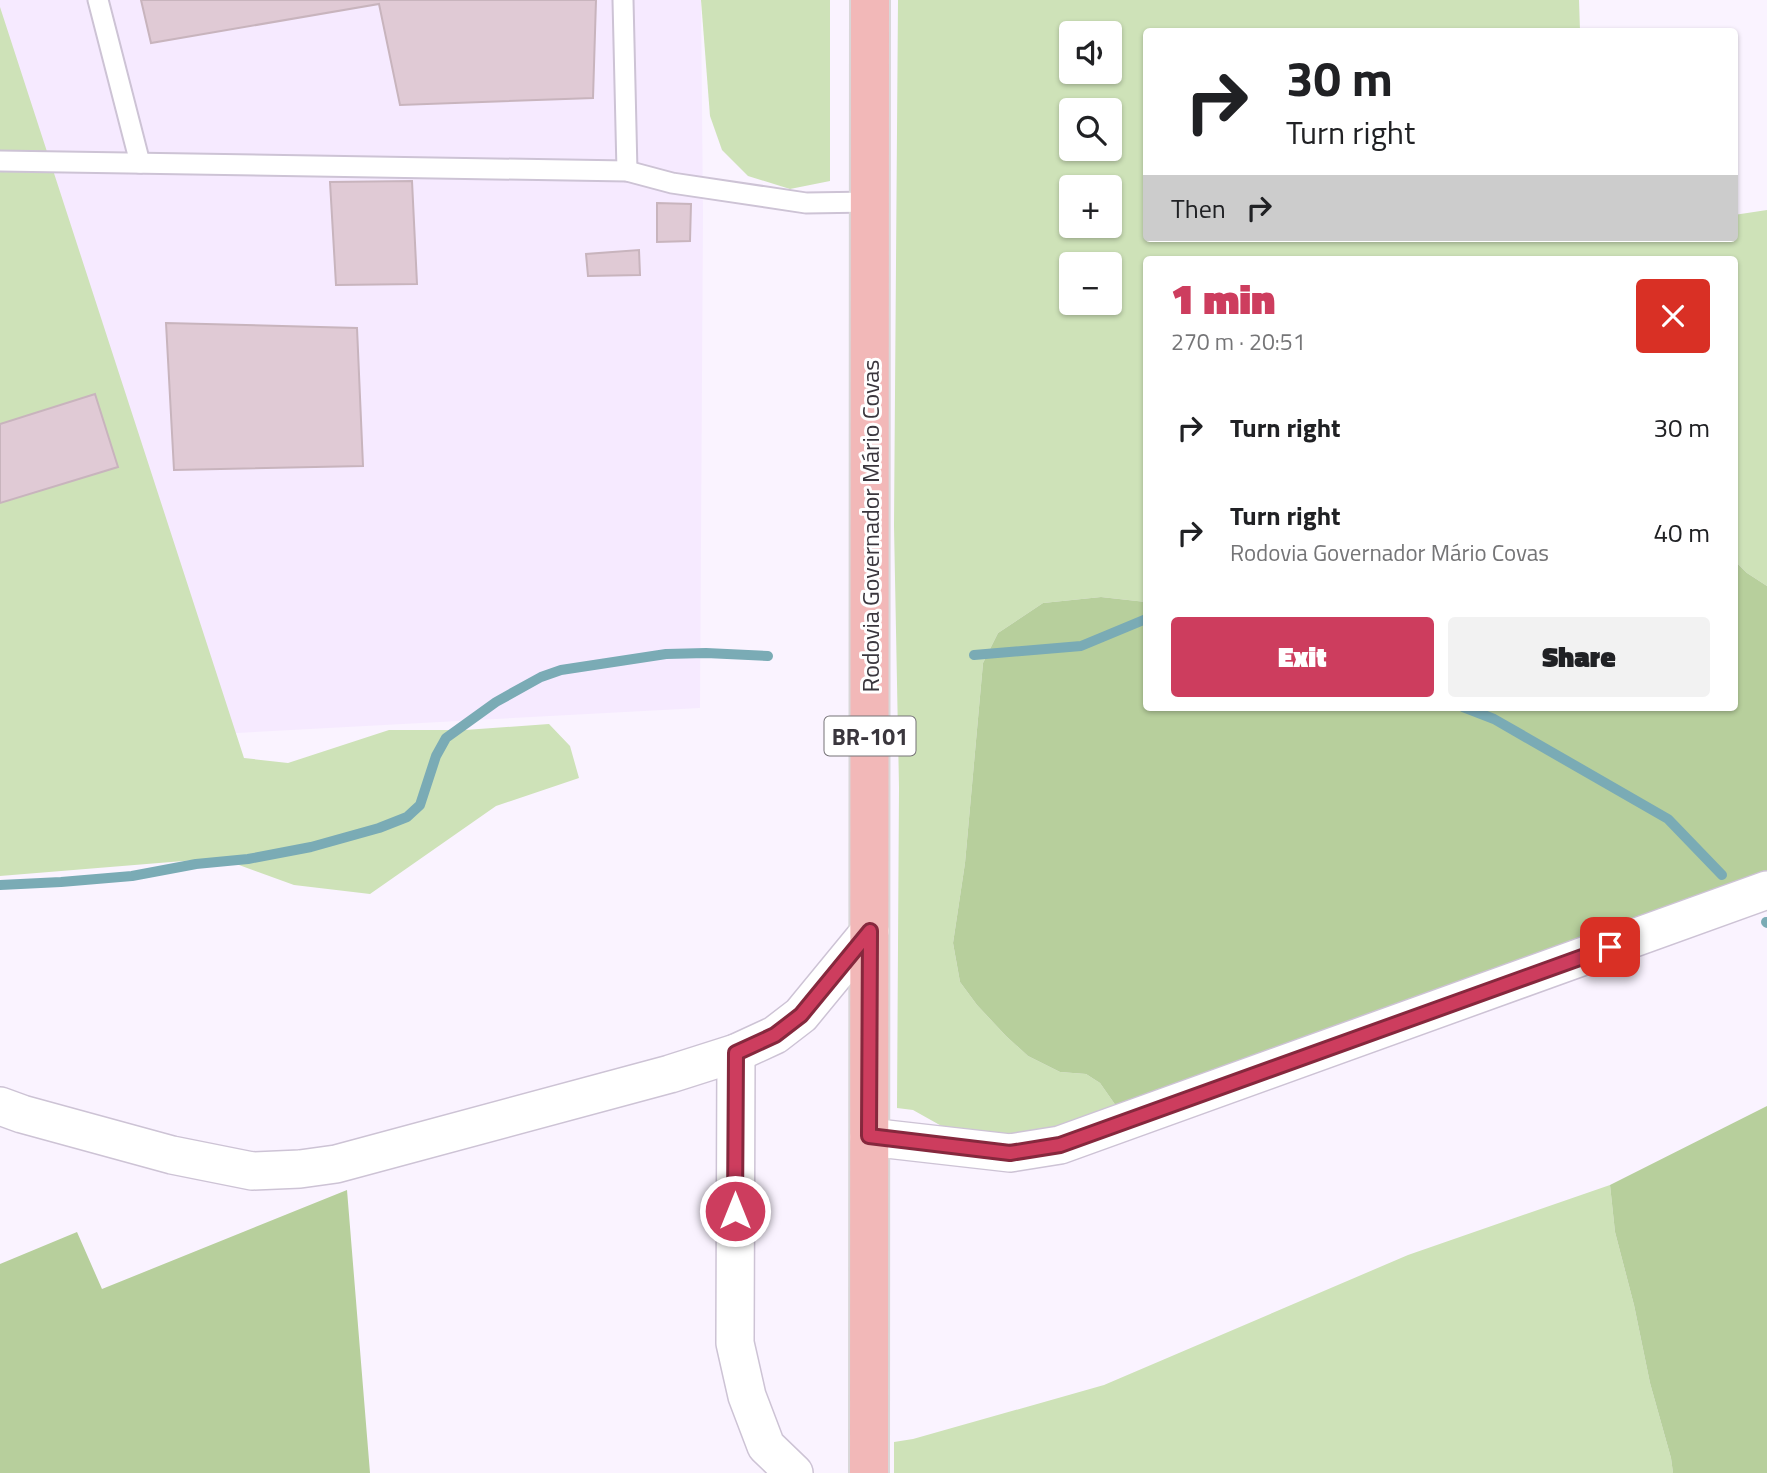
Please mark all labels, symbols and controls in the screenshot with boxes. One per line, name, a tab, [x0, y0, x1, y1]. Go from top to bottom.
map controls	[1059, 21, 1122, 315]
button: sound	[1059, 21, 1122, 84]
text: 30 m	[1286, 40, 1393, 115]
icon: right	[1171, 56, 1262, 147]
button: search	[1059, 98, 1122, 161]
text: Turn right	[1286, 108, 1415, 156]
button: +	[1059, 175, 1122, 238]
text: Then	[1171, 189, 1226, 228]
icon: right	[1240, 189, 1278, 227]
button: −	[1059, 252, 1122, 315]
text: 1 min	[1171, 266, 1275, 330]
button: close	[1636, 279, 1710, 353]
text: 270 m · 20:51	[1171, 324, 1306, 359]
street label: Rodovia Governador Mário Covas	[852, 360, 888, 692]
text: Turn right	[1230, 408, 1341, 447]
text: 30 m	[1653, 408, 1710, 447]
icon: right	[1171, 409, 1209, 447]
text: Turn right	[1230, 496, 1341, 535]
text: 40 m	[1653, 513, 1710, 552]
icon: right	[1171, 514, 1209, 552]
text: Rodovia Governador Mário Covas	[1230, 535, 1549, 570]
button: Exit	[1171, 617, 1434, 697]
button: Share	[1448, 617, 1710, 697]
road number: BR-101	[824, 716, 916, 756]
pin	[1580, 917, 1640, 977]
icon: arrive	[1591, 928, 1629, 966]
position arrow	[698, 1174, 772, 1248]

